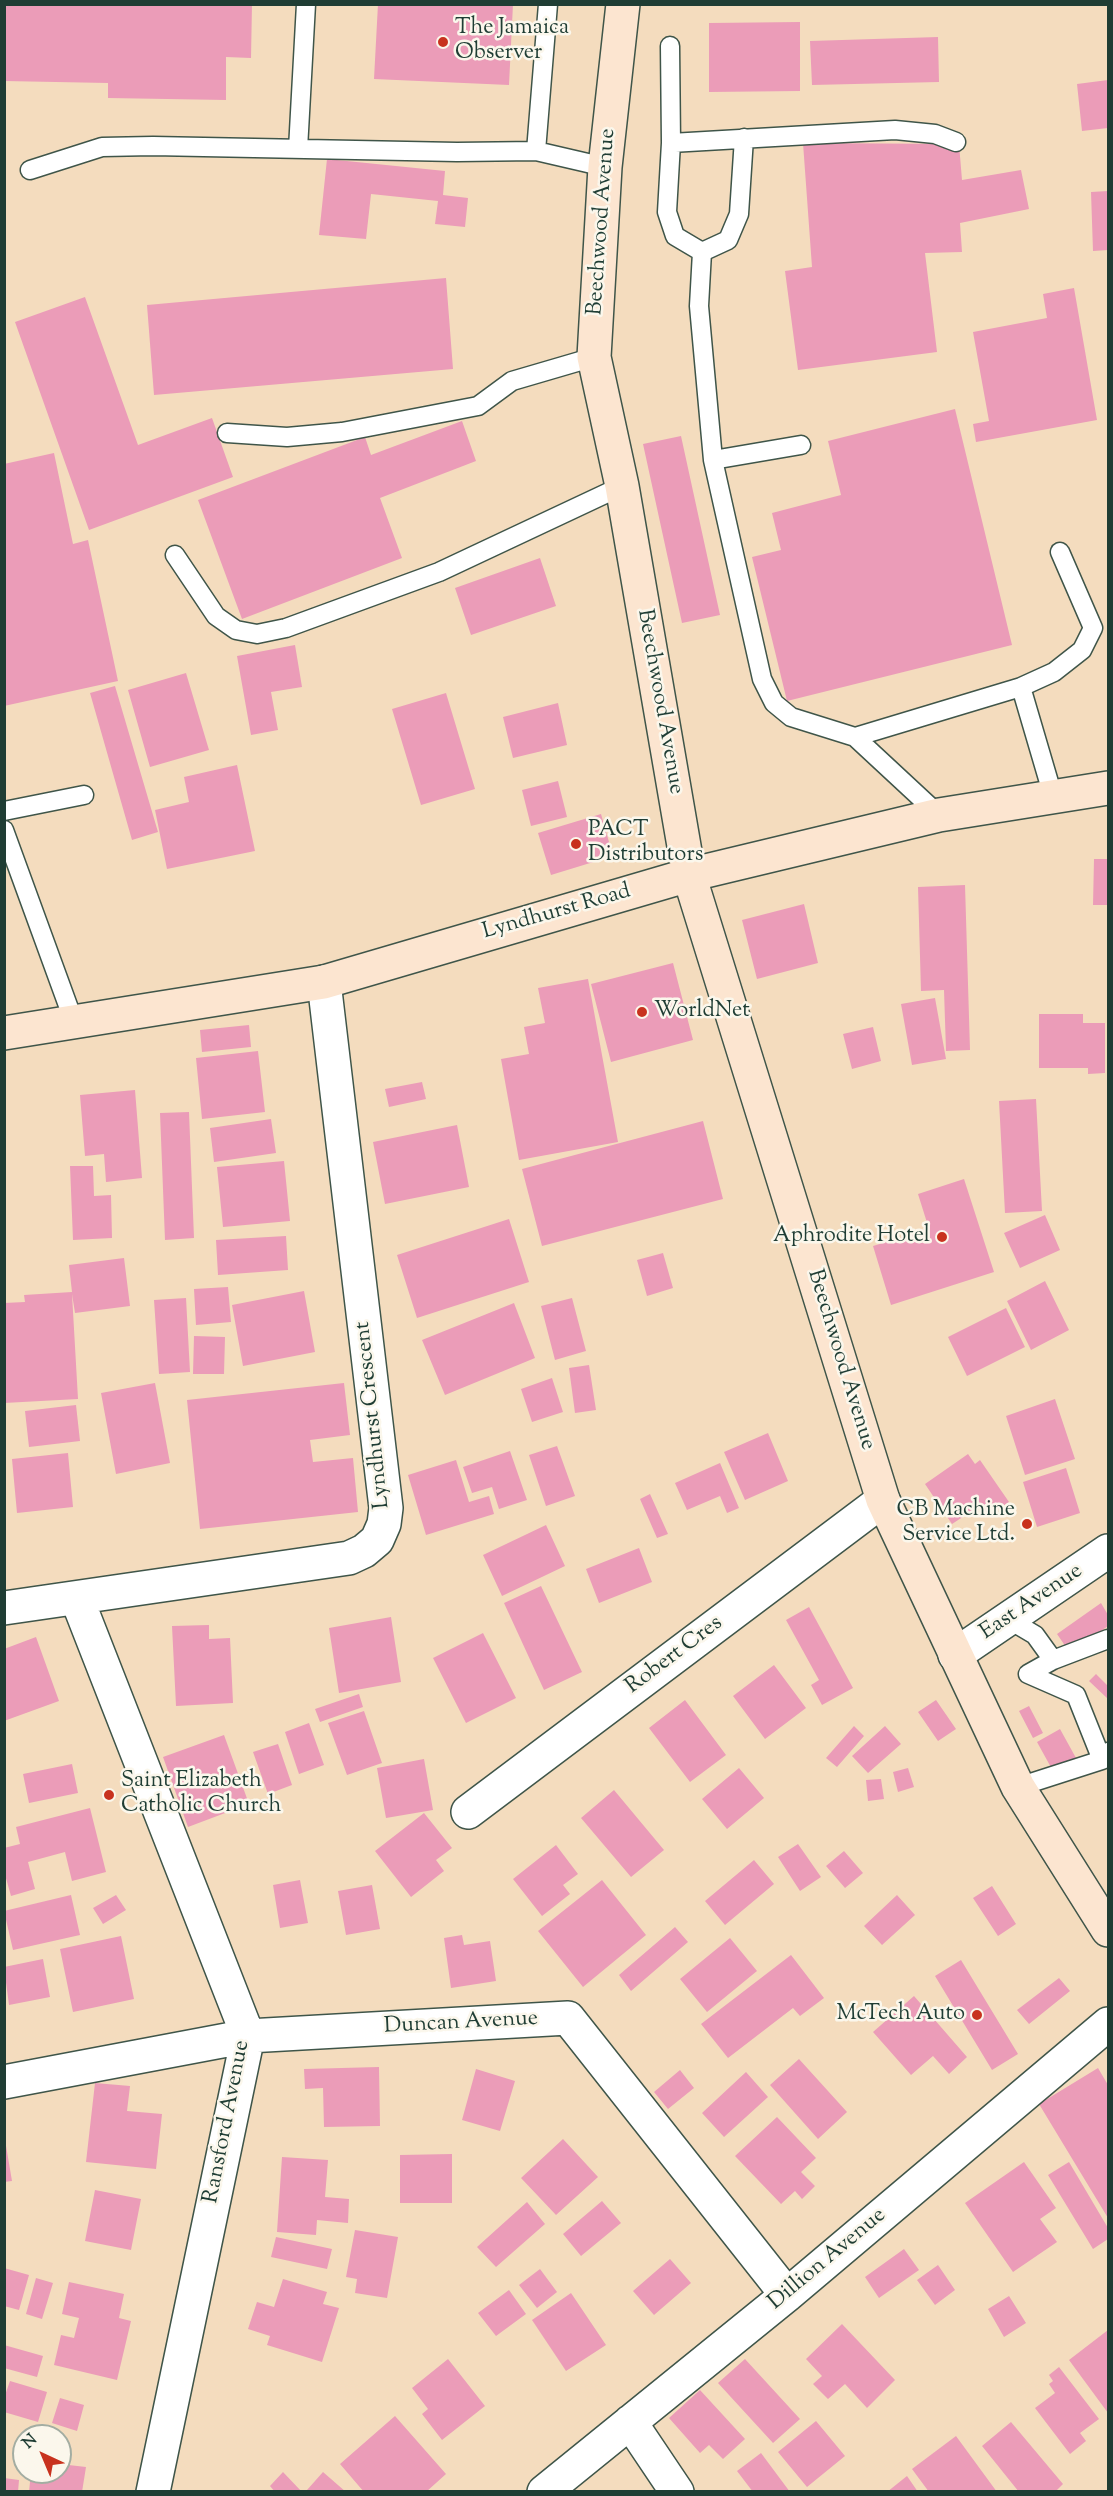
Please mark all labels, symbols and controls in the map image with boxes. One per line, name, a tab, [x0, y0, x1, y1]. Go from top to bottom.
place label: The Jamaica Observer	[455, 16, 569, 68]
marker: The Jamaica Observer	[436, 35, 450, 49]
street label: Beechwood Avenue	[583, 128, 623, 316]
street label: Beechwood Avenue	[630, 607, 688, 797]
place label: PACT Distributors	[588, 818, 703, 870]
marker: PACT Distributors	[569, 837, 583, 851]
street label: Lyndhurst Road	[480, 879, 634, 947]
place label: WorldNet	[654, 999, 750, 1025]
marker: WorldNet	[635, 1005, 649, 1019]
place label: Aphrodite Hotel	[773, 1224, 930, 1250]
marker: Aphrodite Hotel	[935, 1230, 949, 1244]
street label: Beechwood Avenue	[800, 1267, 880, 1453]
street label: Lyndhurst Crescent	[351, 1320, 397, 1510]
place label: CB Machine Service Ltd.	[897, 1498, 1015, 1550]
marker: CB Machine Service Ltd.	[1020, 1517, 1034, 1531]
street label: East Avenue	[976, 1559, 1088, 1647]
street label: Robert Cres	[621, 1611, 729, 1701]
place label: Saint Elizabeth Catholic Church	[121, 1769, 282, 1820]
marker: Saint Elizabeth Catholic Church	[102, 1788, 116, 1802]
place label: McTech Auto	[837, 2002, 965, 2028]
street label: Duncan Avenue	[383, 2007, 539, 2041]
marker: McTech Auto	[970, 2008, 984, 2022]
street label: Ransford Avenue	[199, 2038, 257, 2206]
street label: Dillion Avenue	[764, 2203, 892, 2317]
north arrow	[12, 2424, 72, 2484]
text: N	[18, 2429, 43, 2455]

